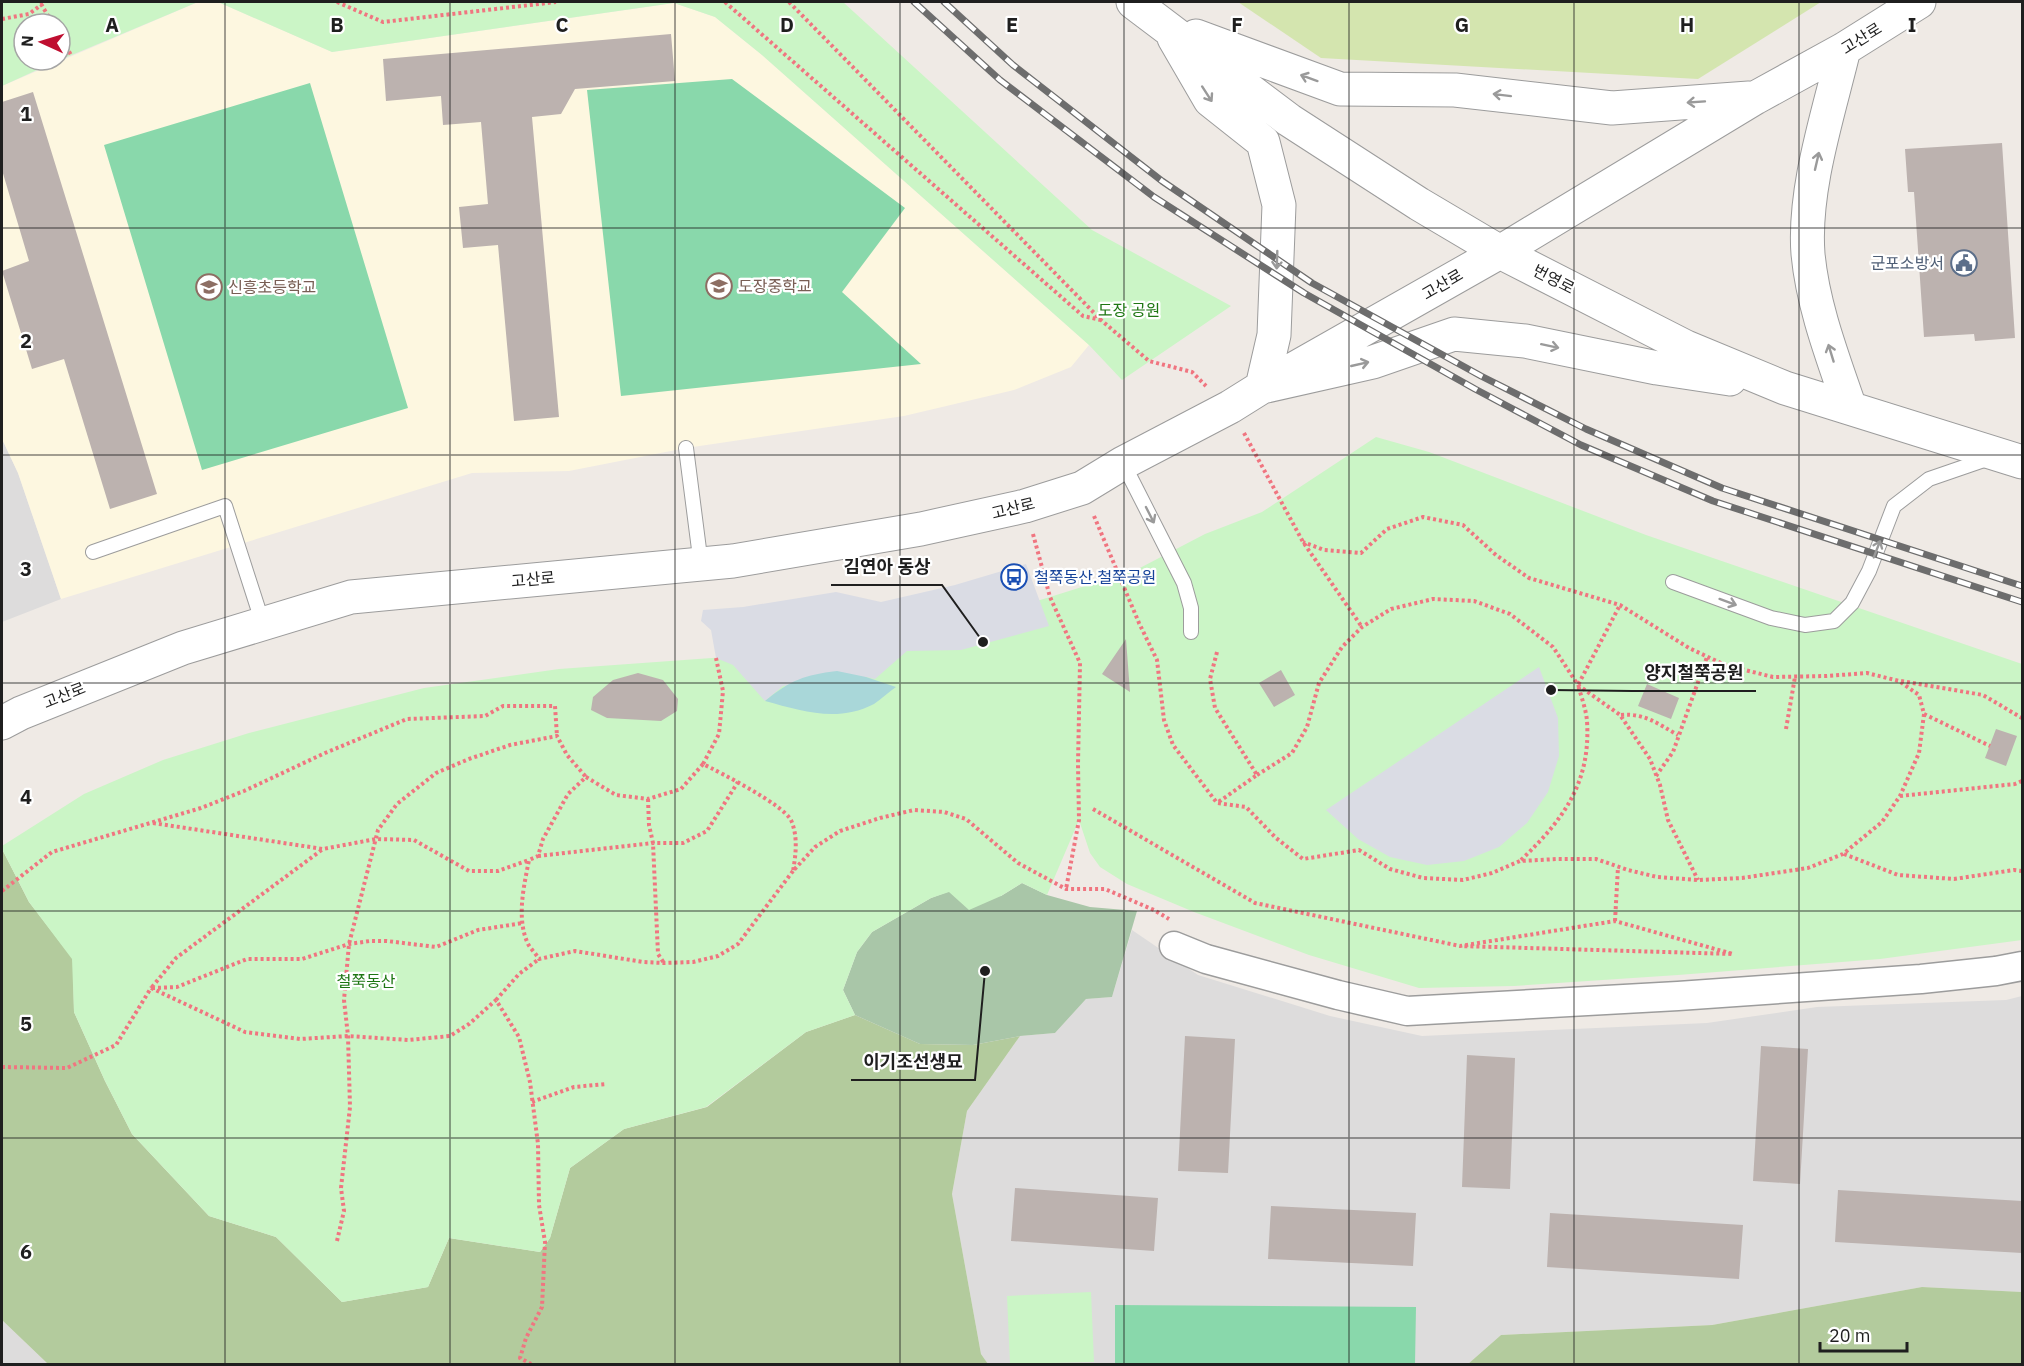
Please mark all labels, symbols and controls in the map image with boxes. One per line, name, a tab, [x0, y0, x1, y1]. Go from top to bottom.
text: A	[105, 11, 119, 38]
text: B	[330, 11, 344, 38]
text: C	[555, 11, 569, 38]
text: D	[780, 11, 794, 38]
text: E	[1006, 11, 1018, 38]
text: F	[1231, 11, 1243, 38]
text: G	[1455, 11, 1469, 38]
text: H	[1680, 11, 1694, 38]
text: I	[1908, 11, 1916, 38]
north arrow	[12, 12, 72, 72]
street label: 고산로	[1837, 18, 1885, 58]
text: N	[17, 34, 37, 47]
one-way arrow	[1301, 71, 1319, 82]
one-way arrow	[1200, 85, 1213, 102]
one-way arrow	[1493, 90, 1513, 101]
one-way arrow	[1687, 97, 1707, 108]
text: 1	[20, 100, 32, 127]
one-way arrow	[1812, 152, 1823, 172]
public building icon: 군포소방서	[1949, 248, 1979, 278]
one-way arrow	[1271, 250, 1283, 270]
place label: 군포소방서	[1870, 253, 1944, 273]
street label: 번영로	[1530, 260, 1578, 298]
street label: 고산로	[1418, 264, 1466, 304]
school or university icon: 도장중학교	[704, 271, 734, 301]
school or university icon: 신흥초등학교	[194, 272, 224, 302]
place label: 도장중학교	[738, 276, 812, 296]
place label: 신흥초등학교	[228, 277, 316, 297]
park label: 도장 공원	[1098, 300, 1160, 320]
text: 2	[20, 327, 32, 354]
one-way arrow	[1539, 341, 1559, 352]
one-way arrow	[1825, 344, 1836, 363]
one-way arrow	[1350, 358, 1369, 370]
street label: 고산로	[989, 493, 1037, 523]
one-way arrow	[1144, 506, 1156, 523]
one-way arrow	[1872, 541, 1883, 559]
callout: 김연아 동상	[831, 549, 942, 585]
text: 3	[20, 555, 32, 582]
text: 김연아 동상	[843, 555, 931, 578]
bus stop icon: 철쭉동산.철쭉공원	[999, 562, 1029, 592]
street label: 고산로	[510, 567, 556, 591]
place label: 철쭉동산.철쭉공원	[1034, 567, 1156, 587]
one-way arrow	[1718, 597, 1737, 608]
callout: 양지철쭉공원	[1632, 655, 1756, 691]
text: 양지철쭉공원	[1644, 661, 1744, 684]
street label: 고산로	[40, 677, 88, 713]
text: 4	[20, 783, 32, 810]
park label: 철쭉동산	[337, 971, 396, 991]
text: 5	[20, 1010, 32, 1037]
callout: 이기조선생묘	[851, 1044, 975, 1080]
text: 이기조선생묘	[863, 1050, 963, 1073]
text: 6	[20, 1238, 32, 1265]
scale bar	[1820, 1315, 1907, 1353]
text: 20 m	[1829, 1324, 1871, 1347]

